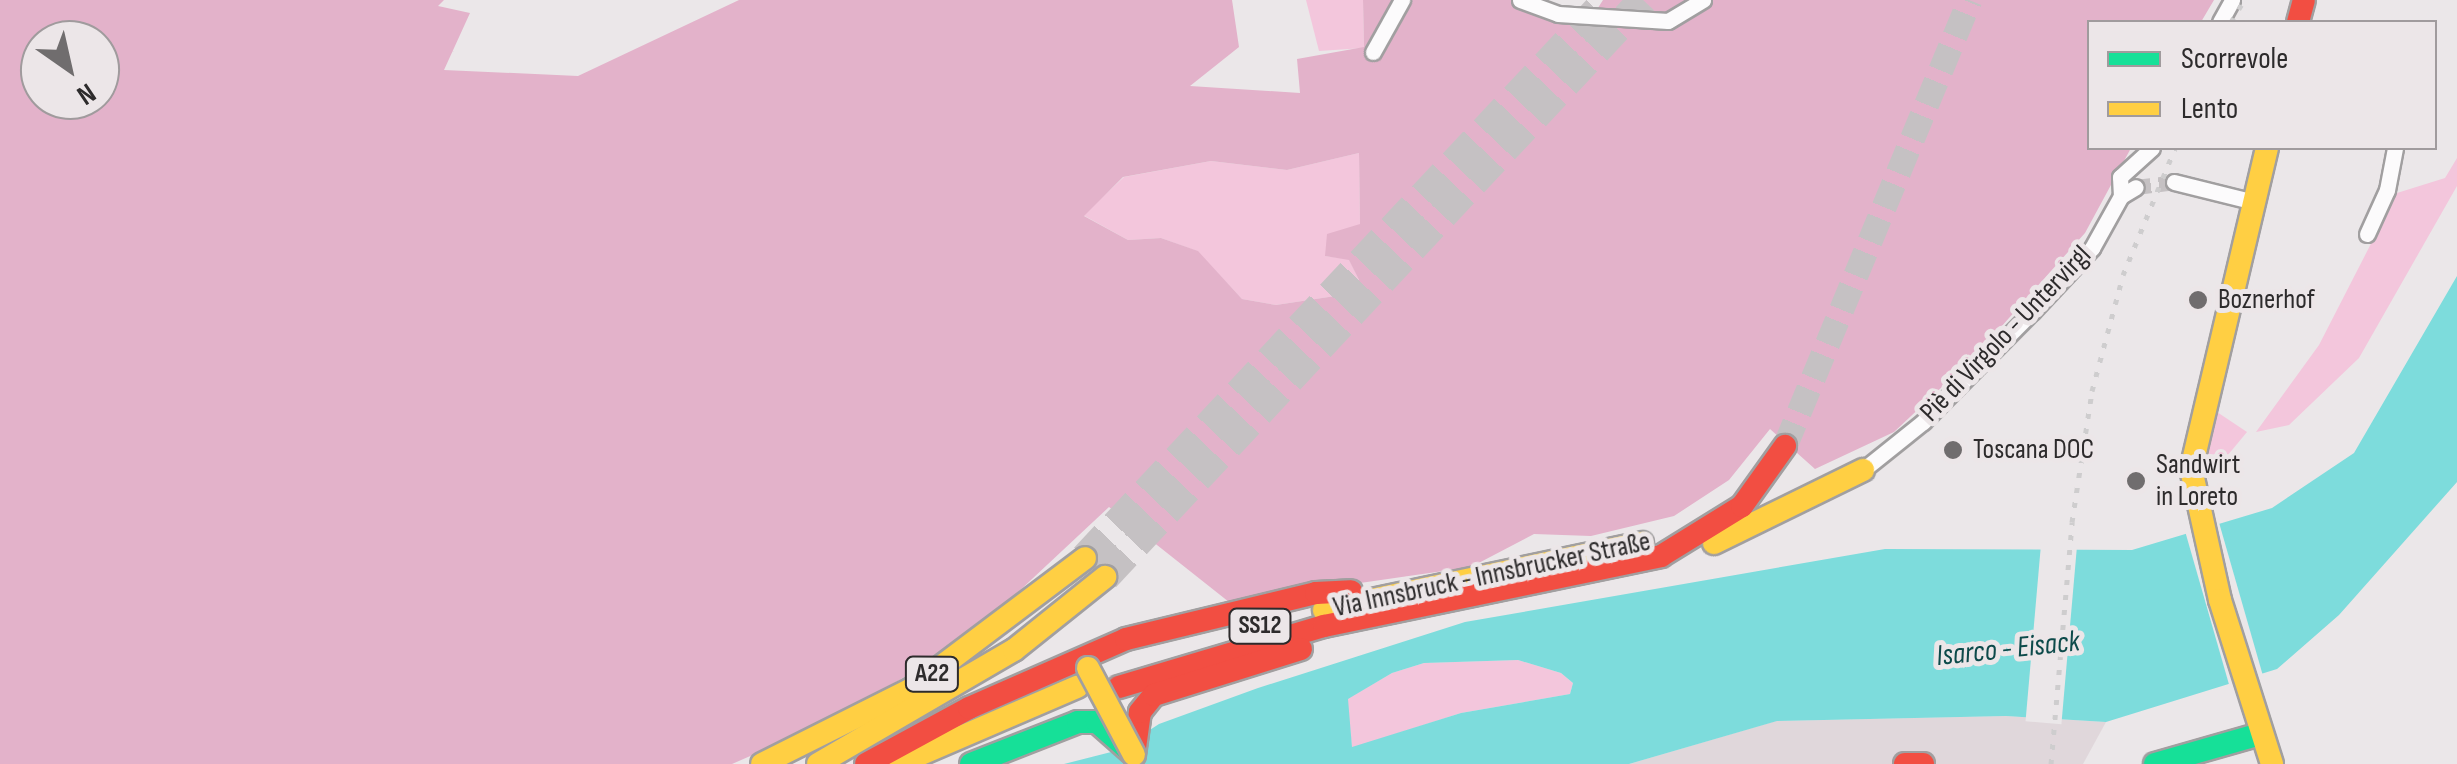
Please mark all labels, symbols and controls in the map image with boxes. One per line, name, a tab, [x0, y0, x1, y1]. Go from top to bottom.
north arrow	[20, 20, 120, 120]
legend	[2087, 20, 2437, 150]
text: Scorrevole	[2181, 41, 2288, 77]
text: N	[71, 76, 101, 111]
text: Lento	[2181, 91, 2238, 127]
street label: Piè di Virgolo - Untervirgl	[1914, 239, 2098, 429]
place label: Boznerhof	[2218, 283, 2315, 317]
marker: Boznerhof	[2187, 289, 2209, 311]
place label: Toscana DOC	[1973, 433, 2094, 467]
marker: Toscana DOC	[1942, 439, 1964, 461]
place label: Sandwirt in Loreto	[2156, 448, 2240, 514]
marker: Sandwirt in Loreto	[2125, 470, 2147, 492]
street label: Via Innsbruck - Innsbrucker Straße	[1330, 525, 1654, 625]
road number: SS12	[1228, 606, 1292, 646]
water label: Isarco - Eisack	[1935, 624, 2081, 674]
road number: A22	[904, 654, 960, 694]

